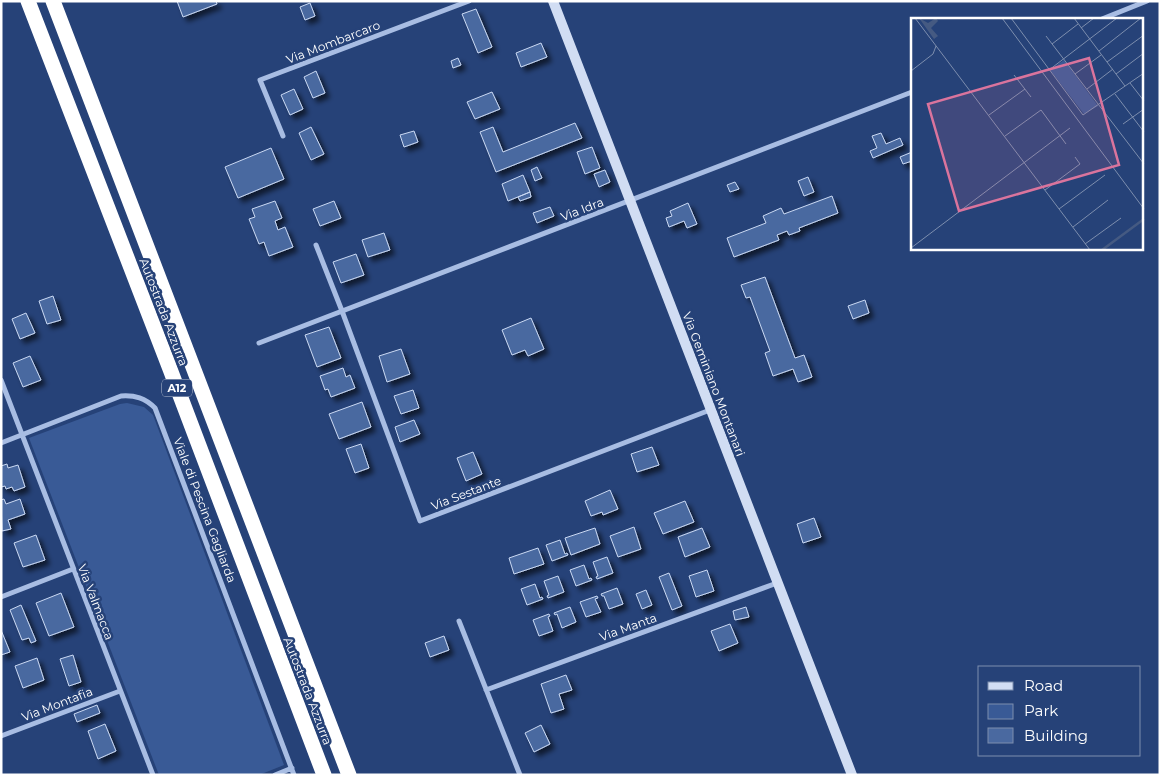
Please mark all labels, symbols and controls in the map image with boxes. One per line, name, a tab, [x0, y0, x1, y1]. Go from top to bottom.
street label: Via Mombarcaro	[284, 17, 382, 67]
inset map	[911, 18, 1144, 250]
street label: Via Idra	[558, 194, 606, 224]
street label: Autostrada Azzurra	[137, 256, 191, 368]
street label: Via Geminiano Montanari	[680, 310, 748, 458]
road number: A12	[162, 379, 192, 396]
street label: Viale di Pescina Gagliarda	[170, 435, 240, 585]
street label: Via Sestante	[429, 473, 503, 513]
street label: Via Valmacca	[75, 562, 117, 642]
street label: Via Manta	[597, 610, 659, 644]
street label: Autostrada Azzurra	[281, 635, 335, 747]
legend	[978, 666, 1141, 756]
text: Road	[1024, 676, 1063, 695]
street label: Via Montafia	[19, 684, 95, 724]
text: Park	[1024, 701, 1058, 720]
text: Building	[1024, 726, 1088, 745]

